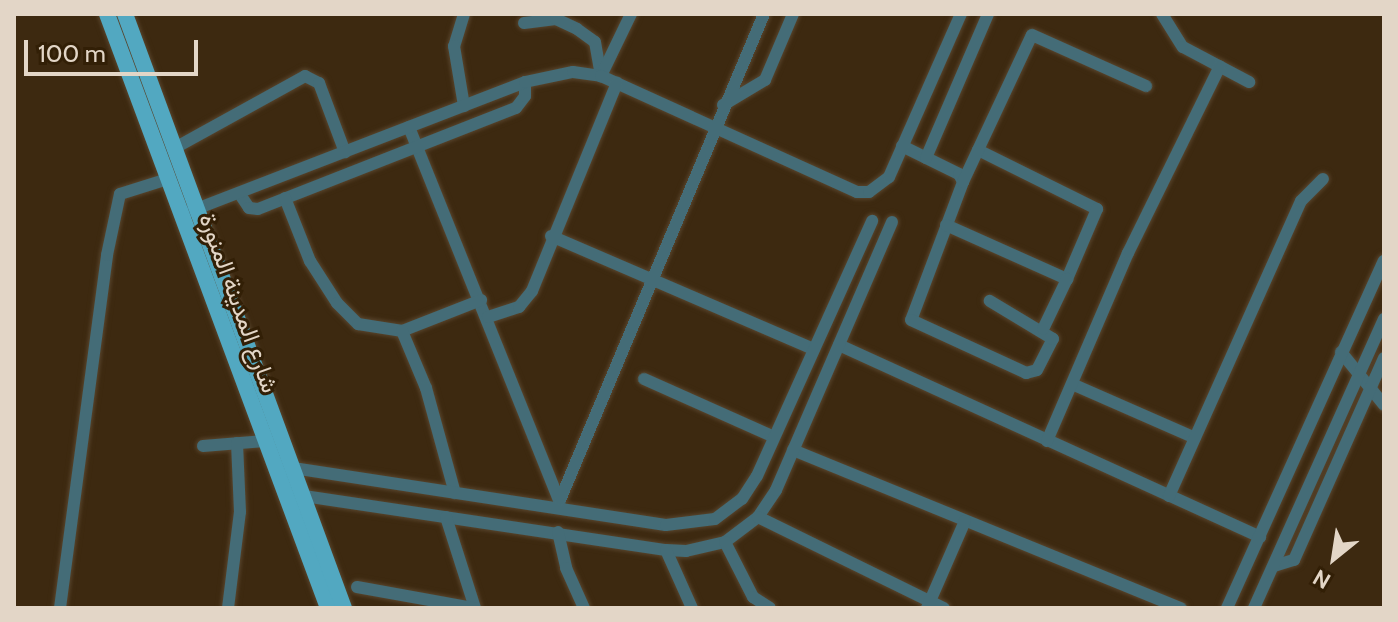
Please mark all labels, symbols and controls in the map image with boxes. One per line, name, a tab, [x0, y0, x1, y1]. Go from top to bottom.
scale bar	[28, 24, 202, 74]
text: 100 m	[38, 39, 106, 68]
street label: شارع المدينة المنورة	[193, 209, 285, 397]
north arrow	[1294, 518, 1374, 598]
text: N	[1308, 564, 1335, 595]

